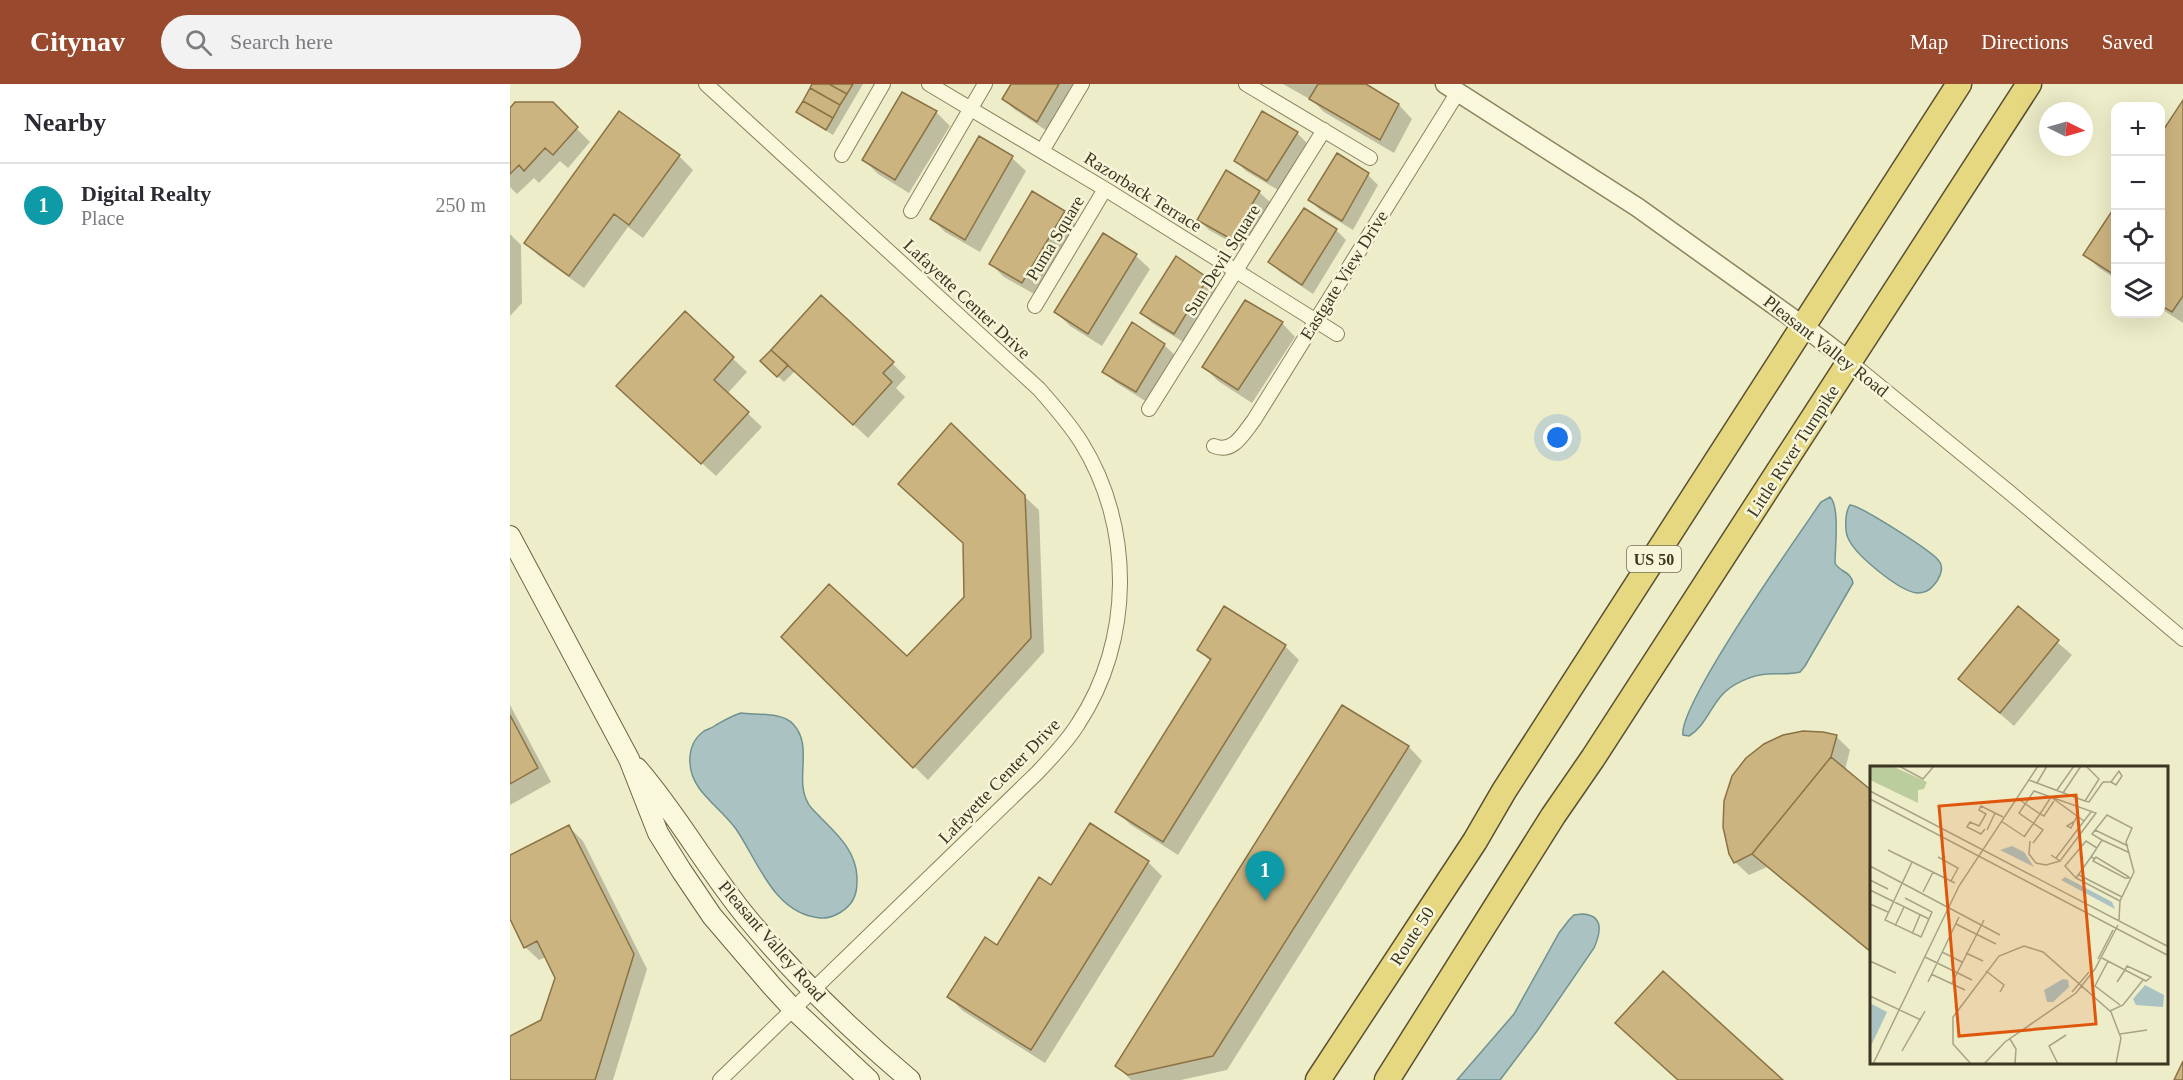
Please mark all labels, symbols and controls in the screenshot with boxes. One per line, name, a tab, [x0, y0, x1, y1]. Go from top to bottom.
search box	[161, 15, 581, 69]
text: Citynav	[30, 26, 125, 57]
icon: search	[182, 26, 215, 59]
text: Search here	[230, 29, 333, 54]
text: Map	[1910, 30, 1948, 54]
text: Directions	[1981, 30, 2069, 54]
text: Saved	[2102, 30, 2153, 54]
north arrow	[2039, 102, 2093, 156]
map controls	[2111, 102, 2165, 318]
button: +	[2111, 102, 2165, 156]
text: Nearby	[24, 108, 106, 137]
street label: Razorback Terrace	[1081, 148, 1205, 236]
button: −	[2111, 156, 2165, 210]
text: Digital Realty	[81, 181, 211, 206]
street label: Puma Square	[1022, 192, 1088, 284]
text: 1	[39, 194, 49, 216]
text: 250 m	[435, 194, 486, 216]
street label: Sun Devil Square	[1180, 201, 1264, 319]
text: Place	[81, 207, 124, 229]
street label: Eastgate View Drive	[1296, 207, 1392, 343]
button: locate	[2111, 210, 2165, 264]
street label: Lafayette Center Drive	[900, 235, 1034, 363]
button: layers	[2111, 264, 2165, 318]
street label: Pleasant Valley Road	[1760, 291, 1892, 401]
street label: Little River Turnpike	[1743, 381, 1843, 521]
your location	[1543, 423, 1572, 452]
road number: US 50	[1627, 546, 1681, 572]
street label: Lafayette Center Drive	[934, 714, 1064, 848]
inset map	[1870, 766, 2168, 1065]
pin: 1	[1246, 852, 1284, 901]
street label: Pleasant Valley Road	[714, 877, 830, 1005]
street label: Route 50	[1386, 903, 1438, 969]

